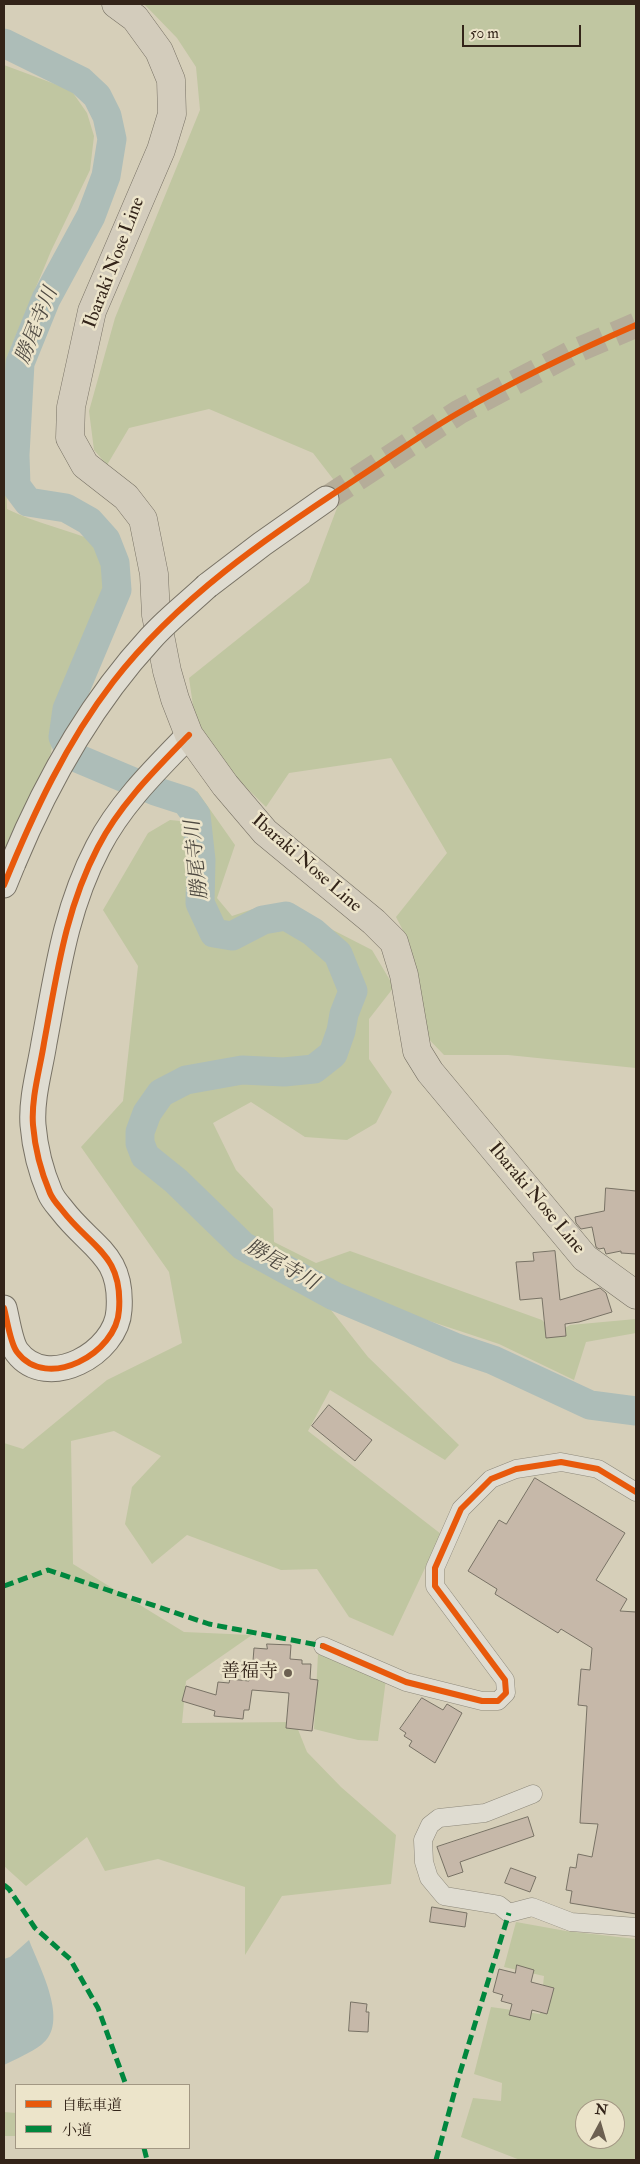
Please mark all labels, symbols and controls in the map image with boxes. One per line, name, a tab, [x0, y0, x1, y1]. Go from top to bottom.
scale bar	[465, 15, 584, 47]
text: 50 m	[470, 24, 499, 43]
street label: Ibaraki Nose Line	[80, 194, 150, 332]
water label: 勝尾寺川	[12, 284, 64, 368]
street label: Ibaraki Nose Line	[246, 810, 366, 918]
water label: 勝尾寺川	[182, 819, 214, 901]
street label: Ibaraki Nose Line	[483, 1139, 589, 1259]
water label: 勝尾寺川	[240, 1236, 322, 1296]
place label: 善福寺	[221, 1662, 278, 1684]
marker: 善福寺	[282, 1667, 294, 1679]
legend	[15, 2084, 190, 2149]
text: 自転車道	[62, 2096, 122, 2115]
north arrow	[575, 2099, 625, 2149]
text: N	[594, 2100, 609, 2119]
text: 小道	[62, 2121, 92, 2140]

